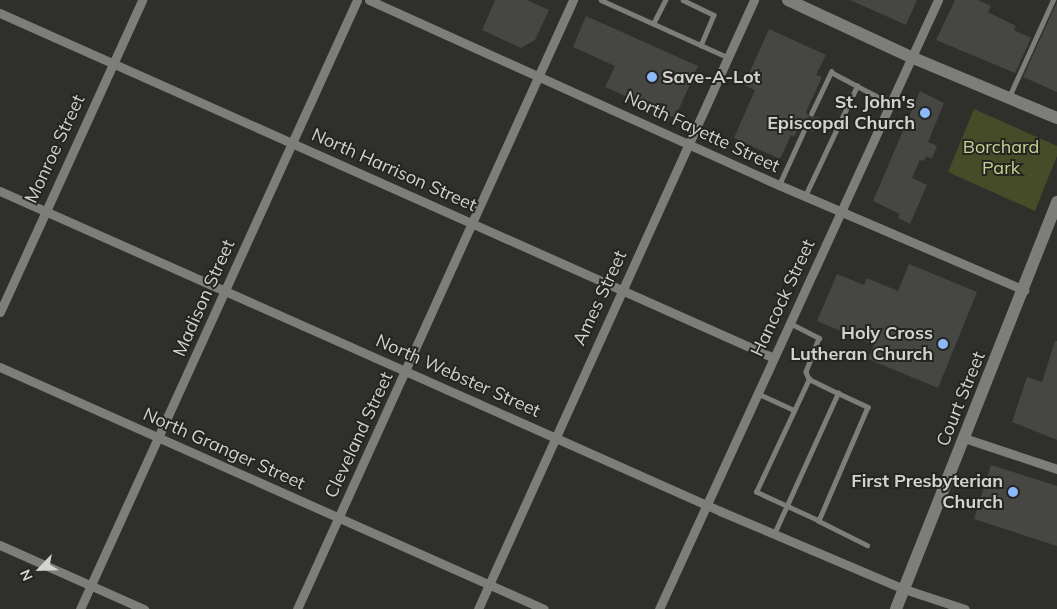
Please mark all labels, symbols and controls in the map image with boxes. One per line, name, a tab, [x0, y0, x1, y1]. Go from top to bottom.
place label: Save-A-Lot	[662, 66, 760, 88]
marker: Save-A-Lot	[646, 71, 658, 83]
street label: North Fayette Street	[621, 87, 783, 177]
street label: Monroe Street	[20, 91, 90, 207]
place label: St. John's Episcopal Church	[767, 92, 915, 134]
marker: St. John's Episcopal Church	[919, 107, 931, 119]
street label: North Harrison Street	[308, 124, 480, 216]
park label: Borchard Park	[963, 137, 1039, 180]
street label: Madison Street	[169, 236, 239, 360]
street label: Hancock Street	[746, 236, 820, 360]
street label: Ames Street	[569, 247, 631, 349]
place label: Holy Cross Lutheran Church	[790, 323, 933, 366]
street label: North Webster Street	[372, 330, 544, 422]
marker: Holy Cross Lutheran Church	[937, 338, 949, 350]
street label: Court Street	[932, 349, 990, 449]
street label: Cleveland Street	[320, 369, 398, 501]
street label: North Granger Street	[140, 404, 308, 494]
place label: First Presbyterian Church	[851, 471, 1003, 514]
marker: First Presbyterian Church	[1007, 486, 1019, 498]
north arrow	[15, 544, 65, 594]
text: N	[16, 567, 37, 584]

